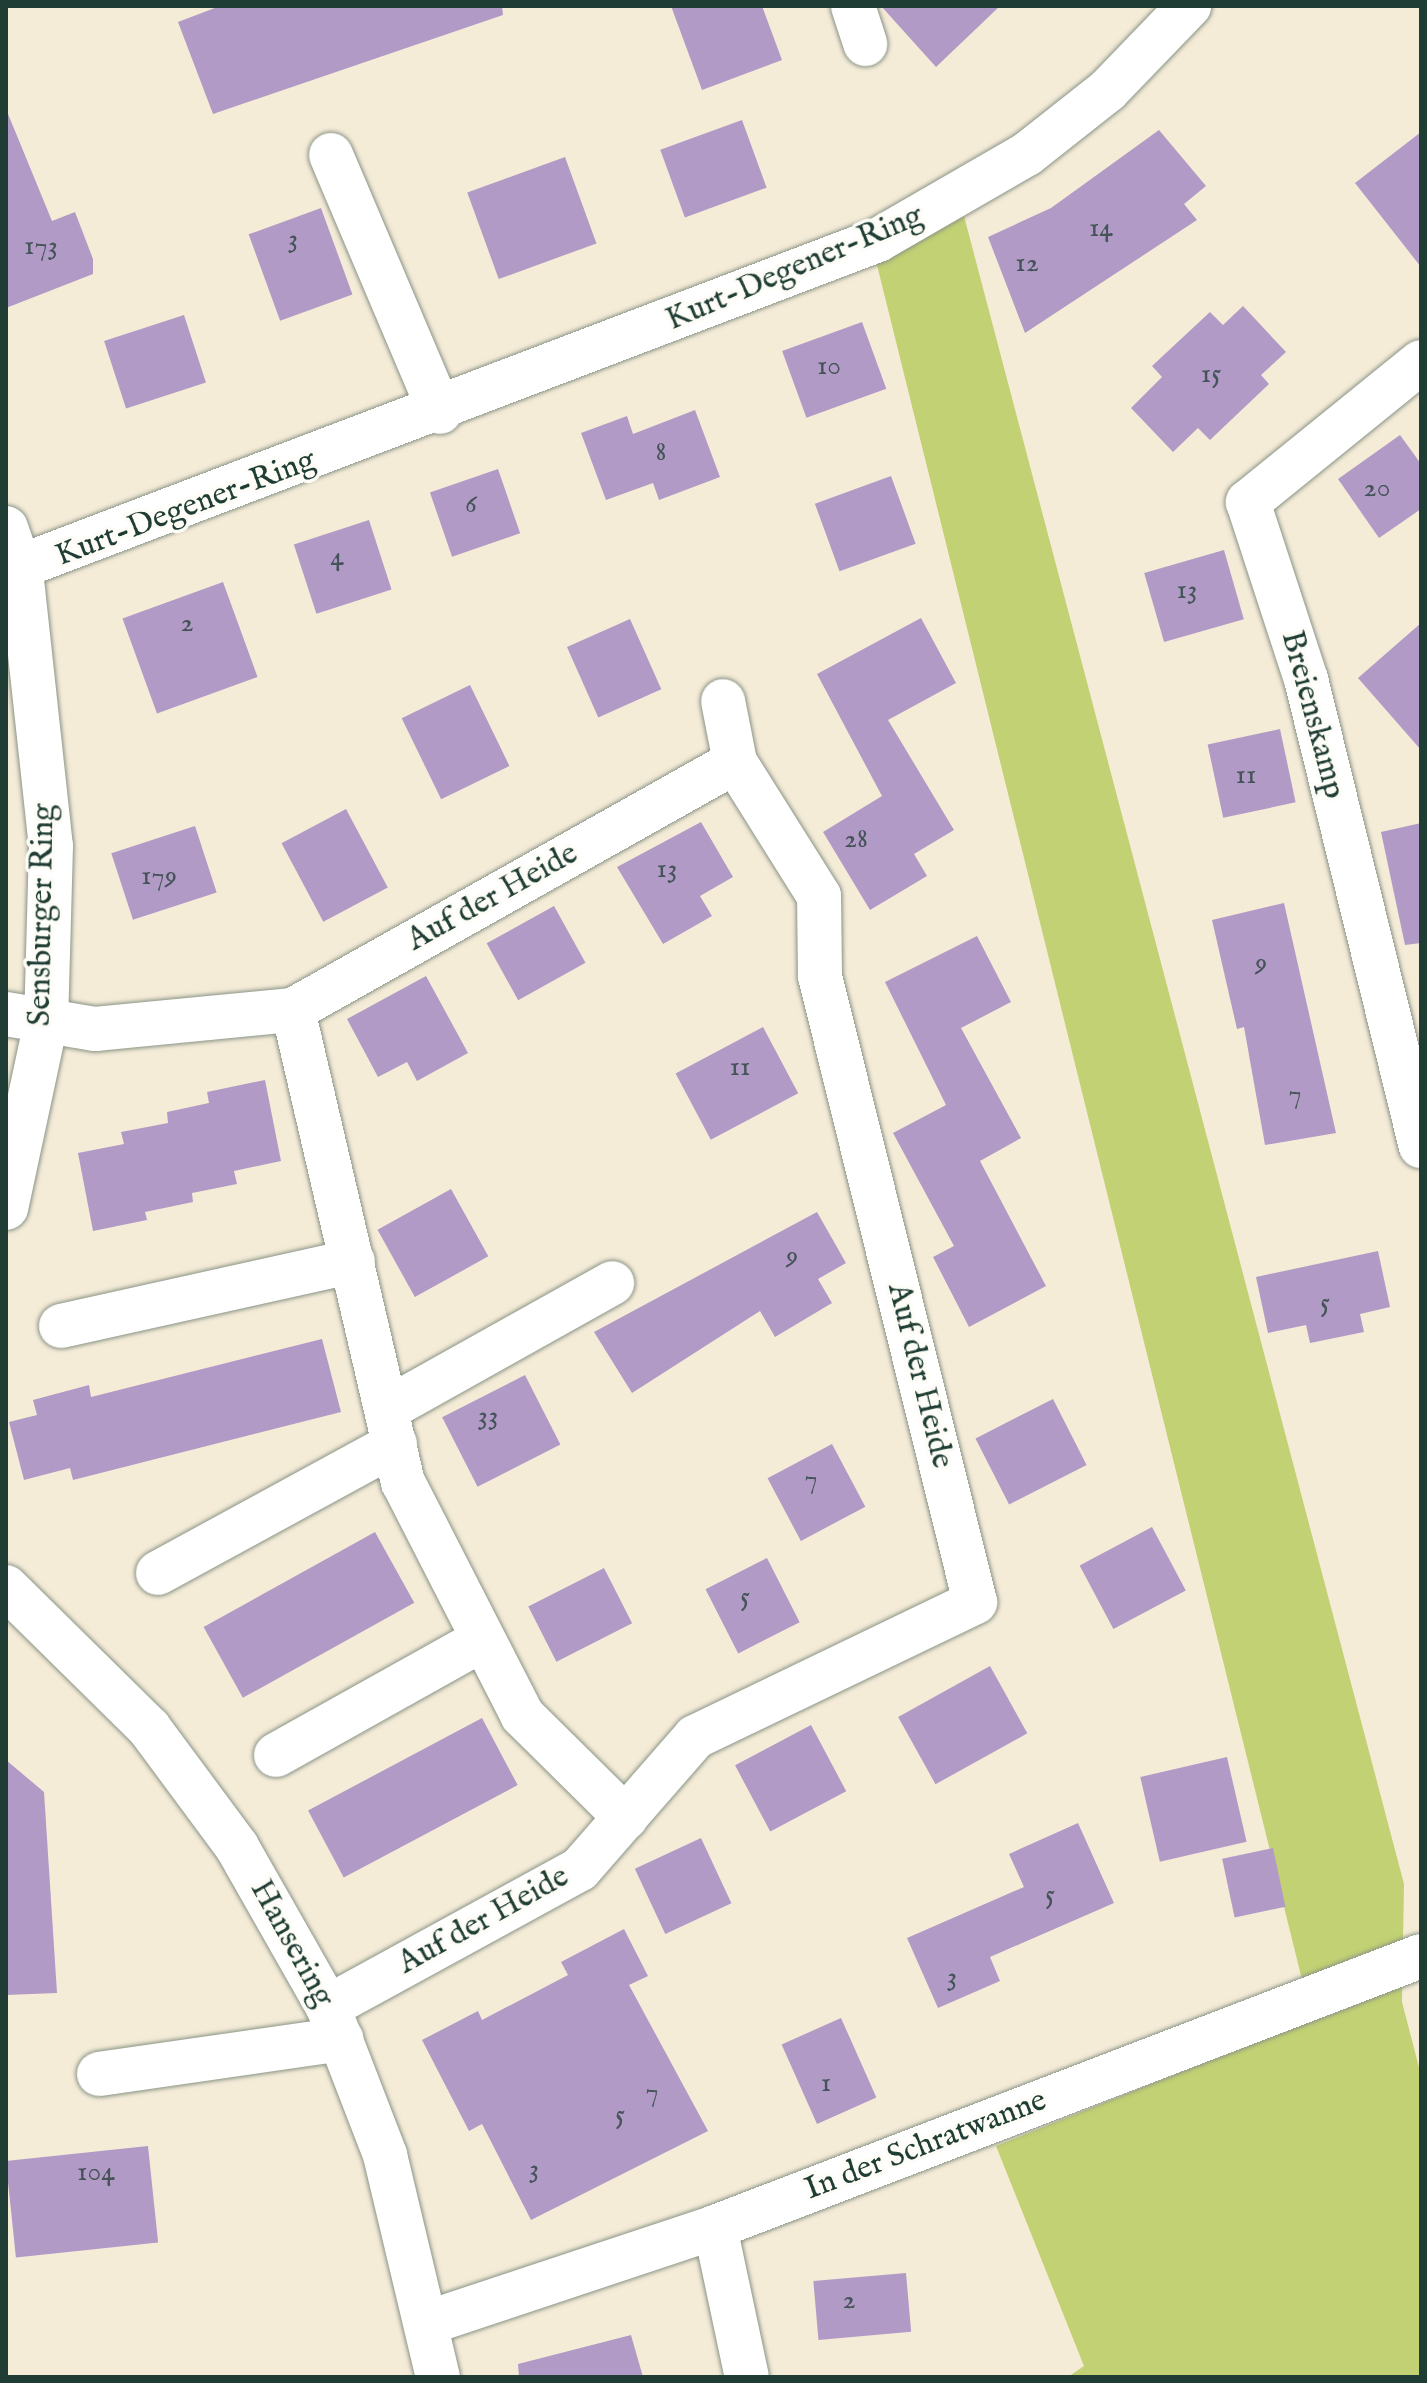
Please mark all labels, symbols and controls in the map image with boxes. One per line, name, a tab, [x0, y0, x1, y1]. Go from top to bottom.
street label: Kurt-Degener-Ring	[661, 198, 929, 340]
house number: 14	[1089, 212, 1113, 246]
house number: 3	[288, 223, 298, 257]
house number: 173	[24, 230, 58, 264]
house number: 12	[1015, 247, 1039, 281]
house number: 10	[817, 350, 841, 384]
house number: 15	[1201, 358, 1221, 392]
house number: 8	[656, 436, 666, 470]
street label: Kurt-Degener-Ring	[51, 442, 321, 576]
house number: 20	[1364, 472, 1390, 506]
house number: 6	[465, 488, 477, 522]
house number: 4	[330, 541, 344, 575]
house number: 13	[1177, 574, 1197, 608]
house number: 2	[180, 607, 194, 641]
street label: Breienskamp	[1271, 627, 1353, 803]
house number: 11	[1236, 759, 1256, 793]
street label: Sensburger Ring	[22, 803, 64, 1027]
house number: 28	[844, 823, 868, 857]
street label: Auf der Heide	[401, 835, 585, 961]
house number: 13	[657, 853, 677, 887]
house number: 179	[141, 860, 177, 894]
house number: 9	[1255, 947, 1267, 981]
house number: 11	[730, 1051, 750, 1085]
house number: 7	[1288, 1078, 1302, 1112]
house number: 9	[786, 1240, 798, 1274]
street label: Auf der Heide	[877, 1280, 961, 1472]
house number: 5	[1320, 1287, 1330, 1321]
house number: 33	[478, 1400, 498, 1434]
house number: 7	[804, 1463, 818, 1497]
house number: 5	[740, 1581, 750, 1615]
street label: Auf der Heide	[392, 1858, 576, 1984]
street label: Hansering	[241, 1874, 341, 2014]
house number: 5	[1045, 1879, 1055, 1913]
house number: 3	[947, 1961, 957, 1995]
house number: 1	[821, 2067, 831, 2101]
house number: 7	[645, 2076, 659, 2110]
street label: In der Schratwanne	[800, 2082, 1052, 2210]
house number: 5	[615, 2099, 625, 2133]
house number: 3	[529, 2153, 539, 2187]
house number: 104	[77, 2156, 115, 2190]
house number: 2	[842, 2284, 856, 2318]

